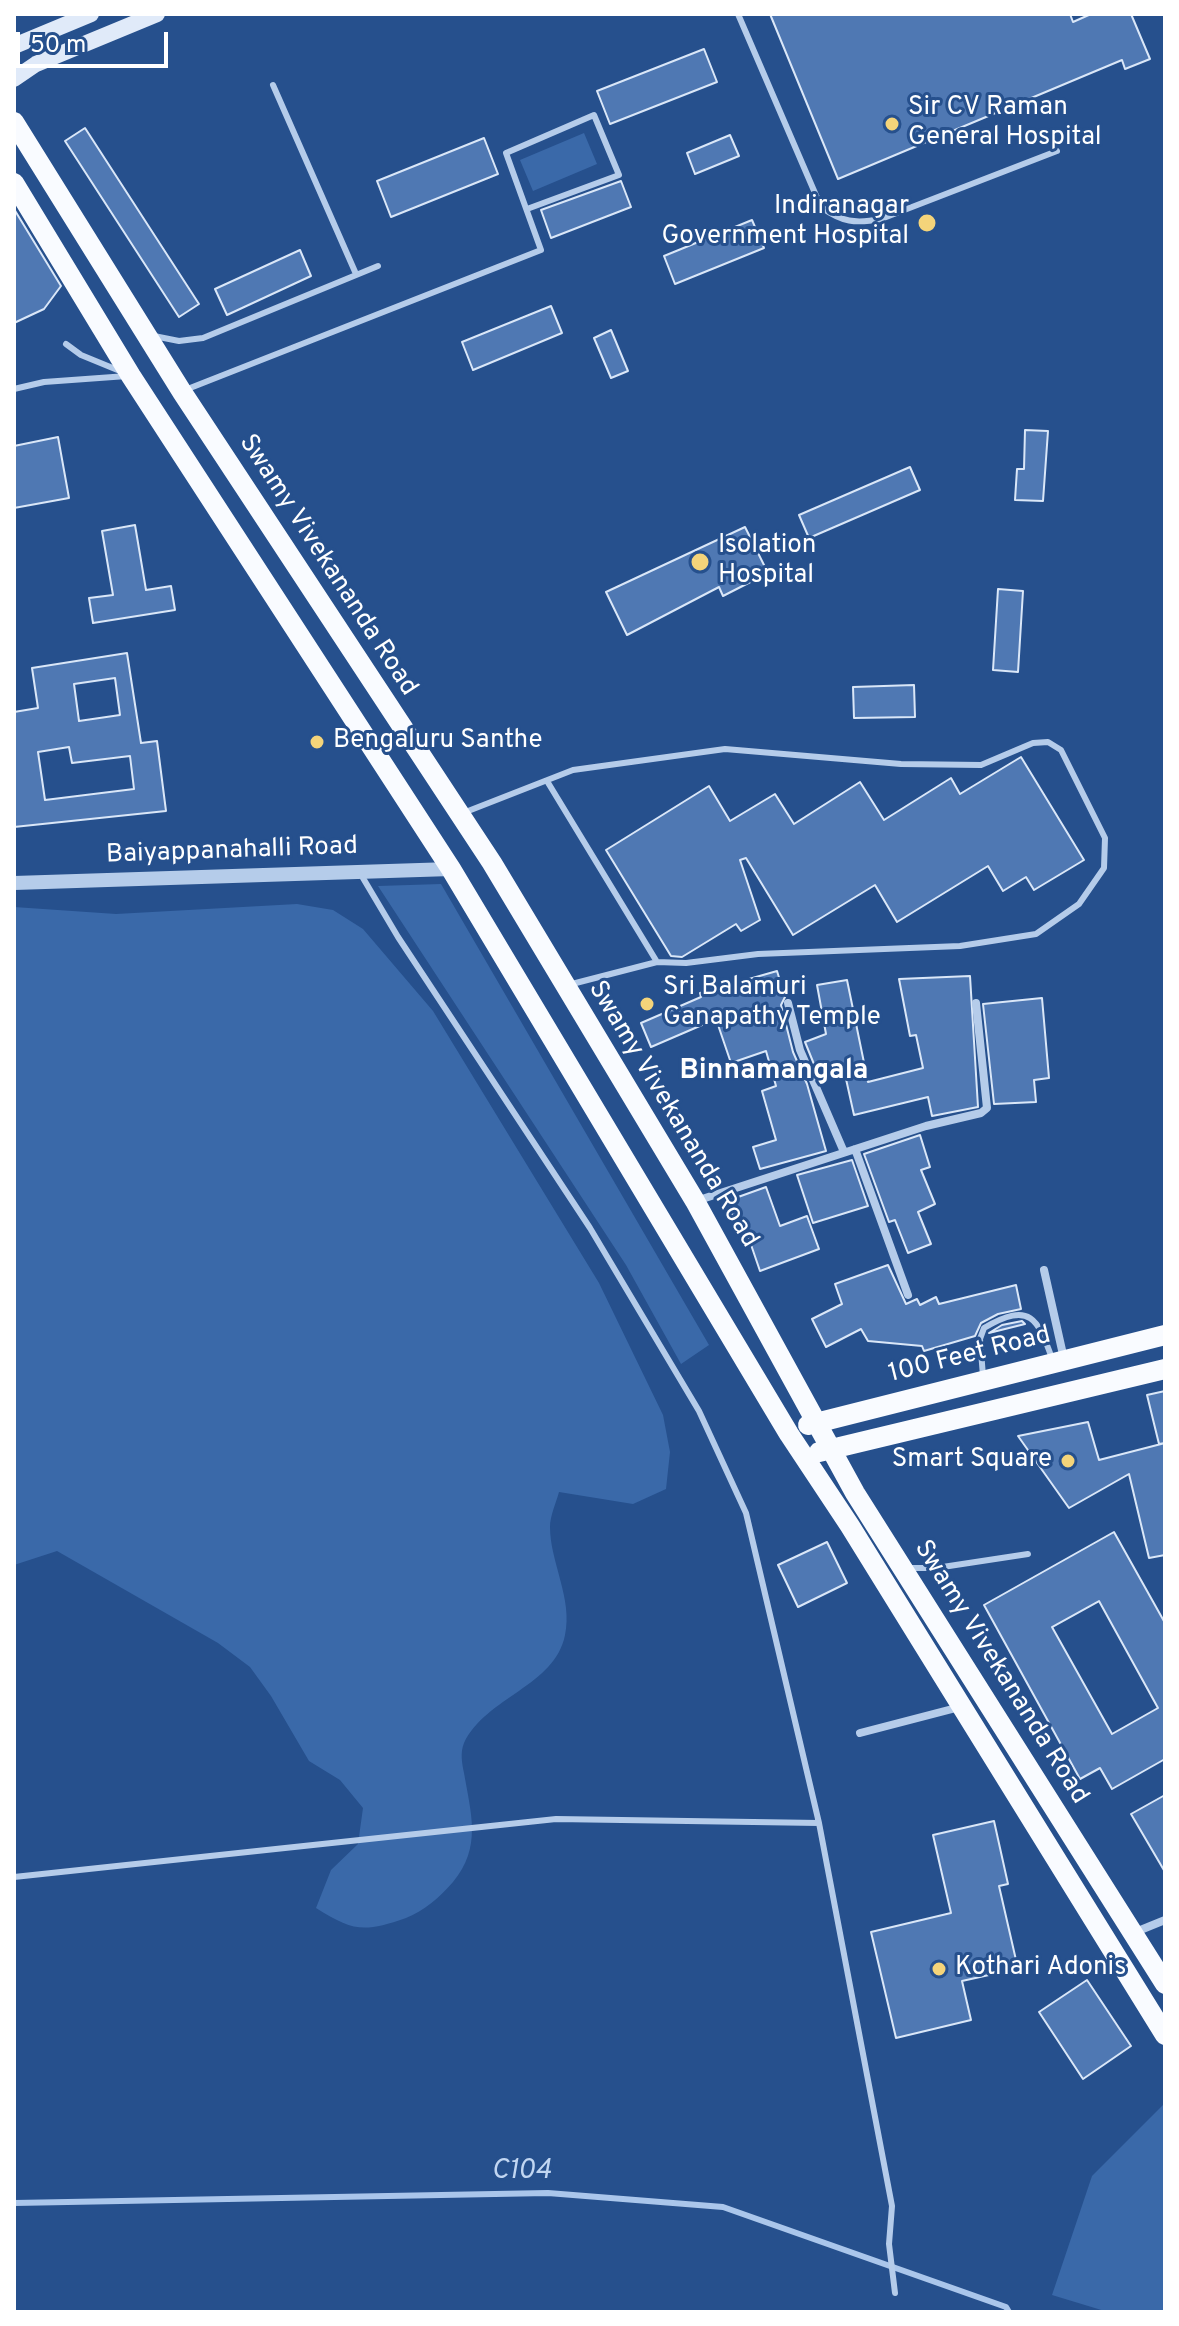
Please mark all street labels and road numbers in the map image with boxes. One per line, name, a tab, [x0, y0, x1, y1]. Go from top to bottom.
street label: Swamy Vivekananda Road	[231, 430, 423, 702]
street label: Baiyappanahalli Road	[106, 832, 358, 872]
street label: Swamy Vivekananda Road	[580, 976, 764, 1254]
street label: 100 Feet Road	[886, 1321, 1054, 1391]
street label: Swamy Vivekananda Road	[906, 1535, 1094, 1811]

